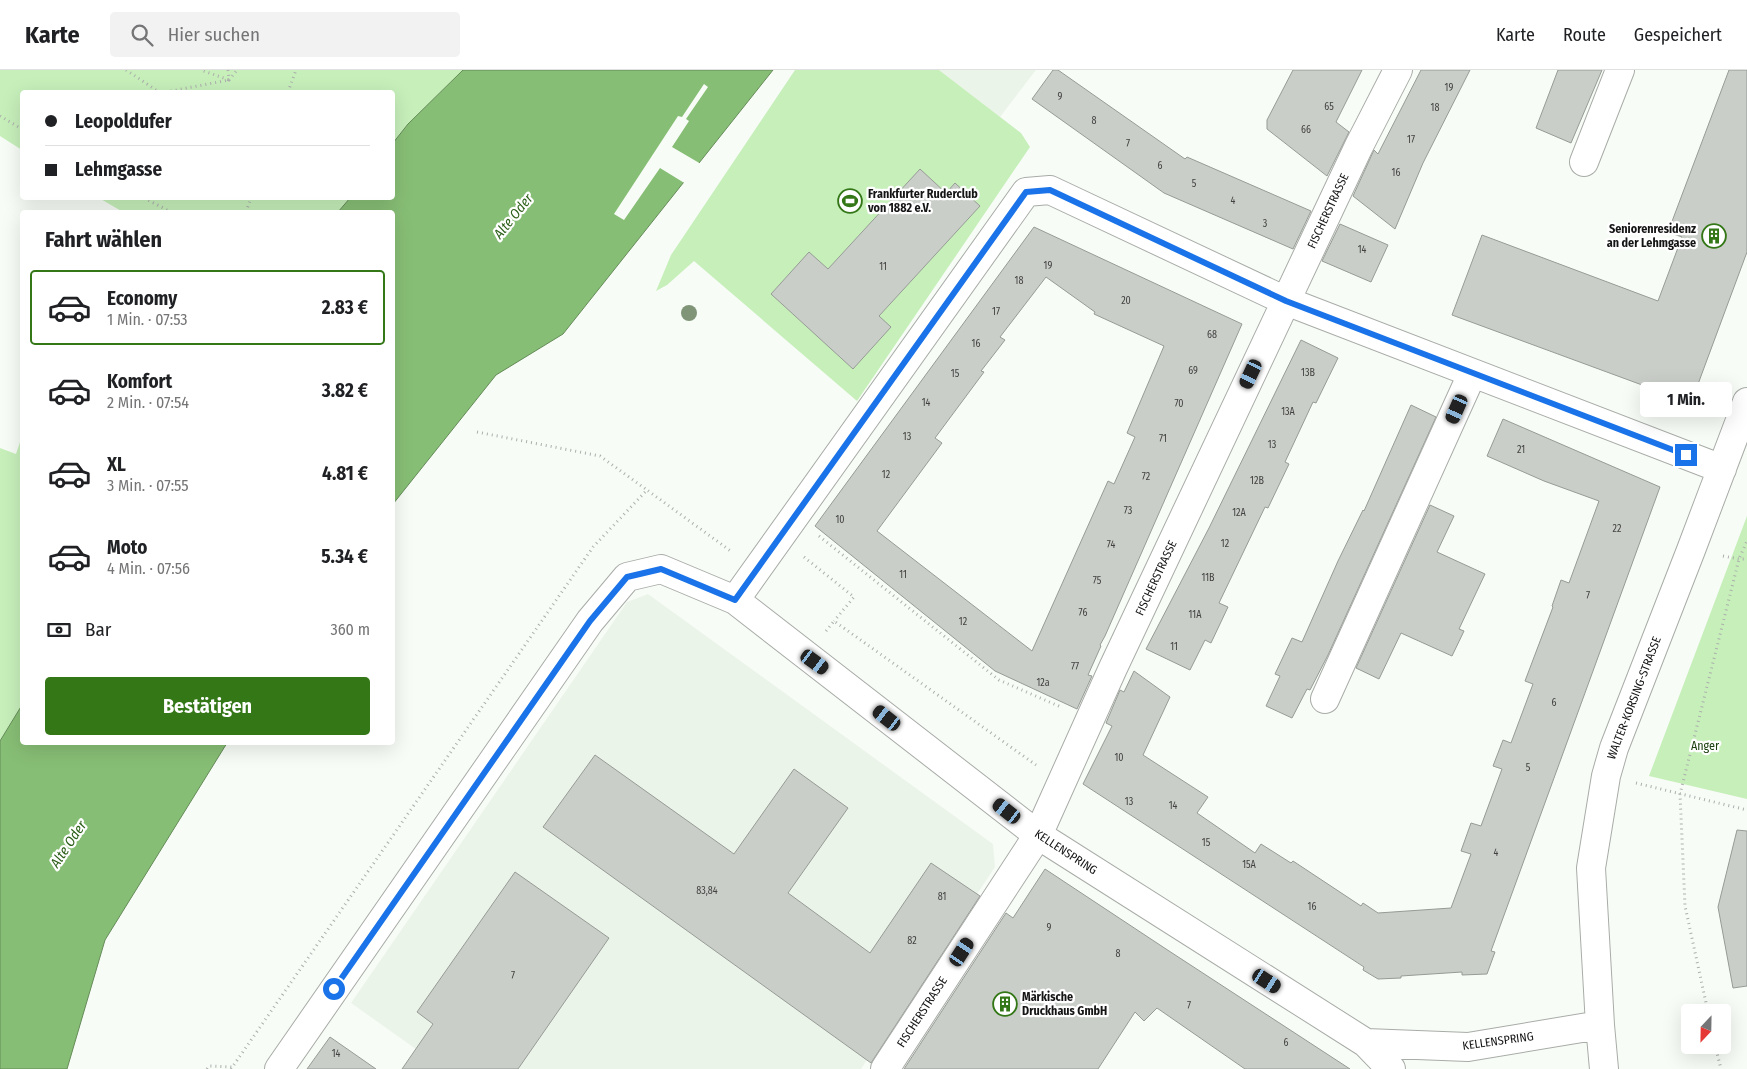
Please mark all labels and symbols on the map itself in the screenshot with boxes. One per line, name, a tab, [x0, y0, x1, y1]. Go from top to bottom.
house number: 19	[1445, 82, 1454, 94]
house number: 9	[1058, 91, 1063, 103]
house number: 65	[1324, 101, 1334, 113]
house number: 18	[1431, 102, 1439, 114]
house number: 8	[1092, 115, 1097, 127]
house number: 66	[1301, 124, 1311, 136]
house number: 17	[1407, 134, 1415, 146]
house number: 7	[1126, 138, 1130, 150]
house number: 6	[1158, 160, 1163, 172]
house number: 16	[1392, 167, 1400, 179]
street label: FISCHERSTRASSE	[1304, 171, 1352, 251]
house number: 5	[1192, 178, 1197, 190]
place label: Frankfurter Ruderclub von 1882 e.V.	[867, 187, 978, 215]
sports icon: Frankfurter Ruderclub von 1882 e.V.	[837, 188, 863, 214]
water label: Alte Oder	[490, 190, 537, 243]
house number: 4	[1231, 195, 1236, 207]
house number: 3	[1263, 218, 1268, 230]
place label: Seniorenresidenz an der Lehmgasse	[1607, 222, 1696, 250]
building icon: Seniorenresidenz an der Lehmgasse	[1701, 223, 1727, 249]
house number: 14	[1358, 244, 1367, 256]
house number: 19	[1044, 260, 1053, 272]
house number: 11	[879, 261, 887, 273]
house number: 18	[1015, 275, 1023, 287]
house number: 20	[1121, 295, 1131, 307]
house number: 17	[992, 306, 1000, 318]
house number: 68	[1207, 329, 1217, 341]
house number: 16	[972, 338, 980, 350]
car	[1237, 357, 1264, 391]
house number: 69	[1188, 365, 1198, 377]
house number: 13B	[1301, 367, 1315, 379]
house number: 15	[951, 368, 960, 380]
callout: 1 Min.	[1640, 382, 1732, 418]
car	[1444, 392, 1469, 426]
house number: 14	[922, 397, 931, 409]
house number: 70	[1174, 398, 1184, 410]
house number: 13A	[1281, 406, 1296, 418]
house number: 13	[903, 431, 912, 443]
house number: 71	[1159, 433, 1167, 445]
house number: 13	[1268, 439, 1277, 451]
house number: 21	[1517, 444, 1525, 456]
route end	[1675, 444, 1697, 466]
house number: 12	[882, 469, 891, 481]
house number: 72	[1142, 471, 1151, 483]
house number: 12B	[1250, 475, 1264, 487]
house number: 73	[1124, 505, 1133, 517]
house number: 12A	[1232, 507, 1247, 519]
house number: 10	[835, 514, 845, 526]
house number: 22	[1613, 523, 1622, 535]
street label: FISCHERSTRASSE	[1132, 538, 1180, 618]
house number: 12	[1221, 538, 1230, 550]
house number: 74	[1107, 539, 1115, 551]
house number: 11	[899, 569, 907, 581]
house number: 11B	[1201, 572, 1215, 584]
house number: 75	[1093, 575, 1102, 587]
house number: 7	[1586, 590, 1590, 602]
house number: 76	[1079, 607, 1087, 619]
house number: 11A	[1189, 609, 1202, 621]
house number: 12	[959, 616, 968, 628]
street label: WALTER-KORSING-STRASSE	[1604, 634, 1664, 761]
house number: 11	[1170, 641, 1178, 653]
car	[798, 647, 831, 677]
house number: 77	[1071, 661, 1079, 673]
house number: 12a	[1036, 677, 1050, 689]
house number: 6	[1552, 697, 1557, 709]
car	[870, 703, 903, 733]
park label: Anger	[1691, 739, 1720, 753]
house number: 10	[1114, 752, 1124, 764]
house number: 5	[1526, 762, 1531, 774]
car	[990, 796, 1023, 826]
house number: 13	[1125, 796, 1134, 808]
house number: 14	[1169, 800, 1178, 812]
water label: Alte Oder	[46, 817, 91, 872]
street label: KELLENSPRING	[1032, 827, 1100, 877]
house number: 15	[1202, 837, 1211, 849]
house number: 4	[1494, 847, 1499, 859]
house number: 15A	[1242, 859, 1257, 871]
house number: 83,84	[696, 885, 718, 897]
house number: 81	[938, 891, 946, 903]
house number: 16	[1308, 901, 1316, 913]
house number: 9	[1047, 922, 1052, 934]
house number: 82	[907, 935, 917, 947]
car	[947, 935, 976, 969]
house number: 8	[1116, 948, 1121, 960]
car	[1250, 967, 1283, 995]
house number: 7	[511, 970, 515, 982]
street label: FISCHERSTRASSE	[894, 974, 950, 1050]
route start	[323, 978, 345, 1000]
place label: Märkische Druckhaus GmbH	[1022, 990, 1107, 1018]
building icon: Märkische Druckhaus GmbH	[992, 991, 1018, 1017]
house number: 7	[1187, 1000, 1191, 1012]
north arrow	[1681, 1004, 1731, 1054]
street label: KELLENSPRING	[1462, 1029, 1535, 1053]
house number: 6	[1284, 1037, 1289, 1049]
house number: 14	[332, 1048, 341, 1060]

